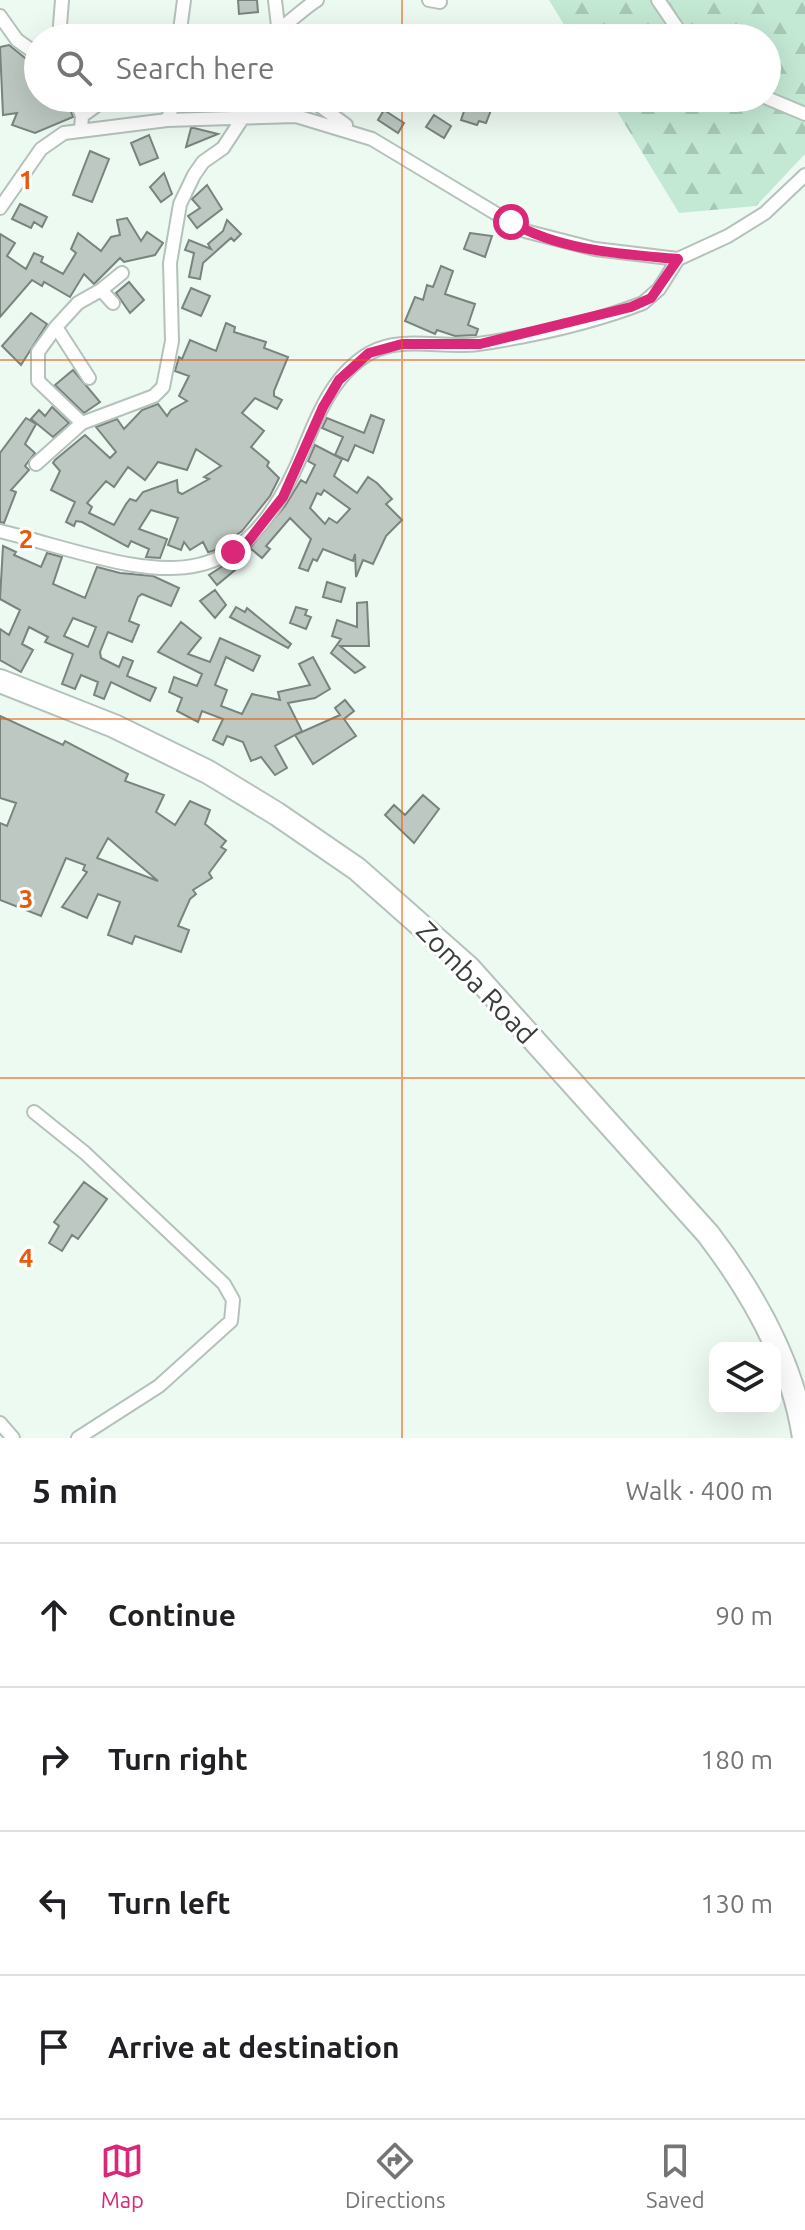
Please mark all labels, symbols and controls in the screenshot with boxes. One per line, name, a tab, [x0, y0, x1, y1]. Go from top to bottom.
search box	[24, 24, 781, 112]
icon: search	[52, 46, 96, 90]
text: Search here	[116, 51, 275, 85]
text: 1	[19, 165, 33, 194]
route start	[493, 204, 529, 240]
text: 2	[19, 524, 33, 553]
route end	[215, 534, 251, 570]
text: 3	[19, 884, 33, 913]
street label: Zomba Road	[411, 914, 543, 1050]
text: 4	[19, 1243, 33, 1272]
map controls	[709, 1342, 781, 1414]
button: layers	[709, 1342, 781, 1414]
text: 5 min	[32, 1471, 118, 1509]
text: Walk · 400 m	[625, 1476, 773, 1505]
icon: ahead	[32, 1593, 76, 1637]
text: Continue	[108, 1598, 236, 1632]
text: 90 m	[715, 1601, 773, 1630]
icon: right	[32, 1737, 76, 1781]
text: Turn right	[108, 1742, 248, 1776]
text: 180 m	[701, 1745, 773, 1774]
icon: left	[32, 1881, 76, 1925]
text: Turn left	[108, 1886, 230, 1920]
text: 130 m	[701, 1889, 773, 1918]
icon: arrive	[32, 2025, 76, 2069]
text: Arrive at destination	[108, 2030, 400, 2064]
tab: Map	[100, 2139, 144, 2212]
tab: Directions	[345, 2139, 445, 2212]
tab: Saved	[646, 2139, 705, 2212]

